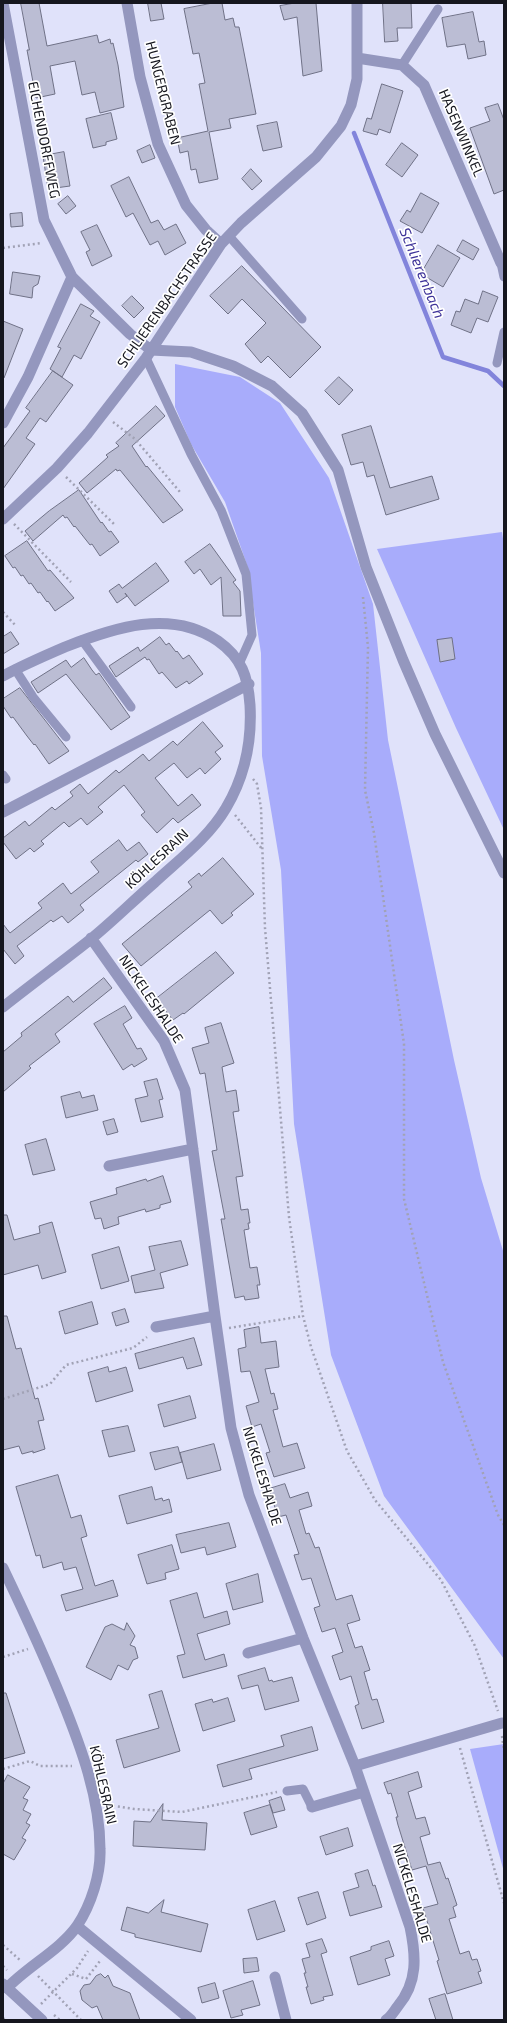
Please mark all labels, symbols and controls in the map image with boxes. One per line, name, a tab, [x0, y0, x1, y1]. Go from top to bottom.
street label: HUNGERGRABEN	[142, 39, 184, 147]
street label: EICHENDORFFWEG	[24, 80, 64, 200]
street label: HASENWINKEL	[435, 87, 487, 179]
water label: Schlierenbach	[396, 225, 448, 321]
street label: SCHLIERENBACHSTRASSE	[114, 229, 220, 371]
street label: KÖHLESRAIN	[122, 825, 192, 893]
street label: NICKELESHALDE	[115, 952, 187, 1046]
street label: NICKELESHALDE	[239, 1424, 285, 1528]
street label: KÖHLESRAIN	[86, 1744, 120, 1826]
street label: NICKELESHALDE	[389, 1841, 435, 1945]

